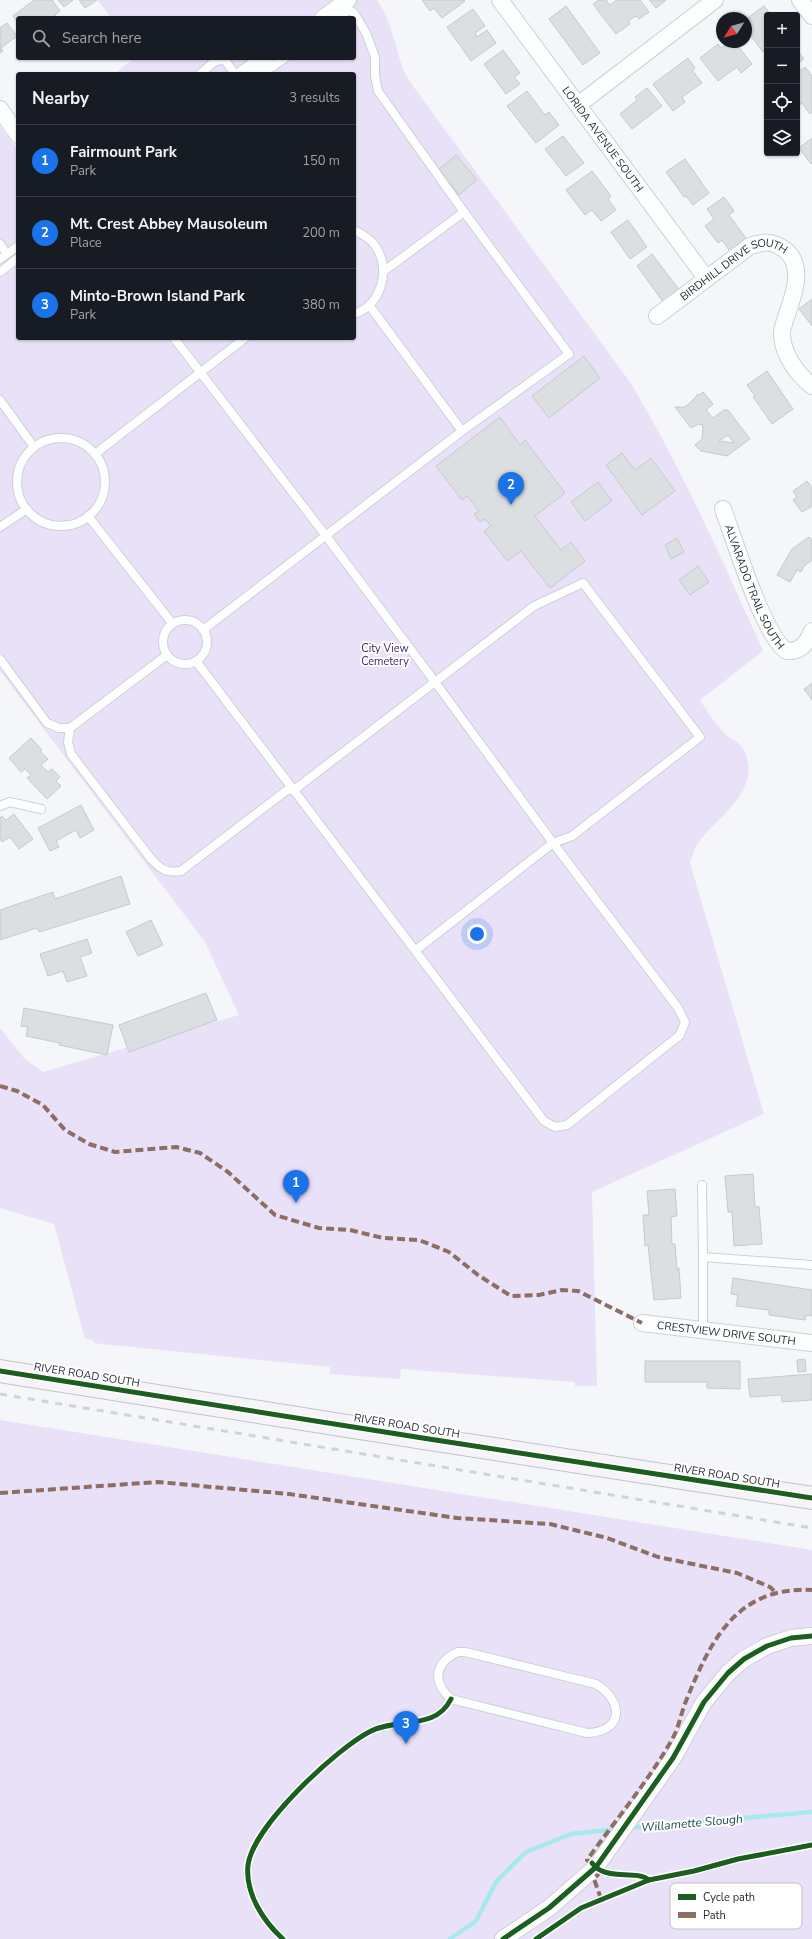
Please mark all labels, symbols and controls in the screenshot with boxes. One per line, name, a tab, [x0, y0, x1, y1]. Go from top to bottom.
north arrow	[716, 12, 752, 48]
map controls	[764, 12, 800, 156]
button: +	[764, 12, 800, 48]
search box	[16, 16, 356, 60]
icon: search	[30, 27, 52, 49]
text: Search here	[62, 28, 142, 48]
button: −	[764, 48, 800, 84]
street label: LORIDA AVENUE SOUTH	[559, 83, 647, 195]
button: locate	[764, 84, 800, 120]
text: Nearby	[32, 87, 89, 110]
text: 3 results	[289, 89, 340, 107]
button: layers	[764, 120, 800, 156]
text: Fairmount Park	[70, 142, 177, 162]
text: 1	[41, 152, 49, 170]
text: 150 m	[302, 152, 340, 170]
text: Park	[70, 162, 96, 180]
text: Mt. Crest Abbey Mausoleum	[70, 214, 268, 234]
text: 2	[41, 224, 49, 242]
text: 200 m	[302, 224, 340, 242]
text: Place	[70, 234, 102, 252]
street label: BIRDHILL DRIVE SOUTH	[677, 235, 791, 304]
text: Minto-Brown Island Park	[70, 286, 245, 306]
text: 3	[41, 296, 49, 314]
text: 380 m	[302, 296, 340, 314]
text: Park	[70, 306, 96, 324]
pin: 2	[498, 472, 524, 505]
street label: ALVARADO TRAIL SOUTH	[721, 522, 788, 652]
park label: City View Cemetery	[361, 641, 409, 669]
your location	[467, 924, 487, 944]
pin: 1	[283, 1170, 309, 1203]
street label: CRESTVIEW DRIVE SOUTH	[656, 1317, 797, 1349]
street label: RIVER ROAD SOUTH	[33, 1359, 141, 1391]
street label: RIVER ROAD SOUTH	[353, 1410, 461, 1442]
street label: RIVER ROAD SOUTH	[673, 1460, 781, 1492]
pin: 3	[393, 1711, 419, 1744]
water label: Willamette Slough	[641, 1811, 744, 1835]
legend	[670, 1883, 802, 1929]
text: Cycle path	[703, 1890, 755, 1905]
text: Path	[703, 1908, 726, 1923]

